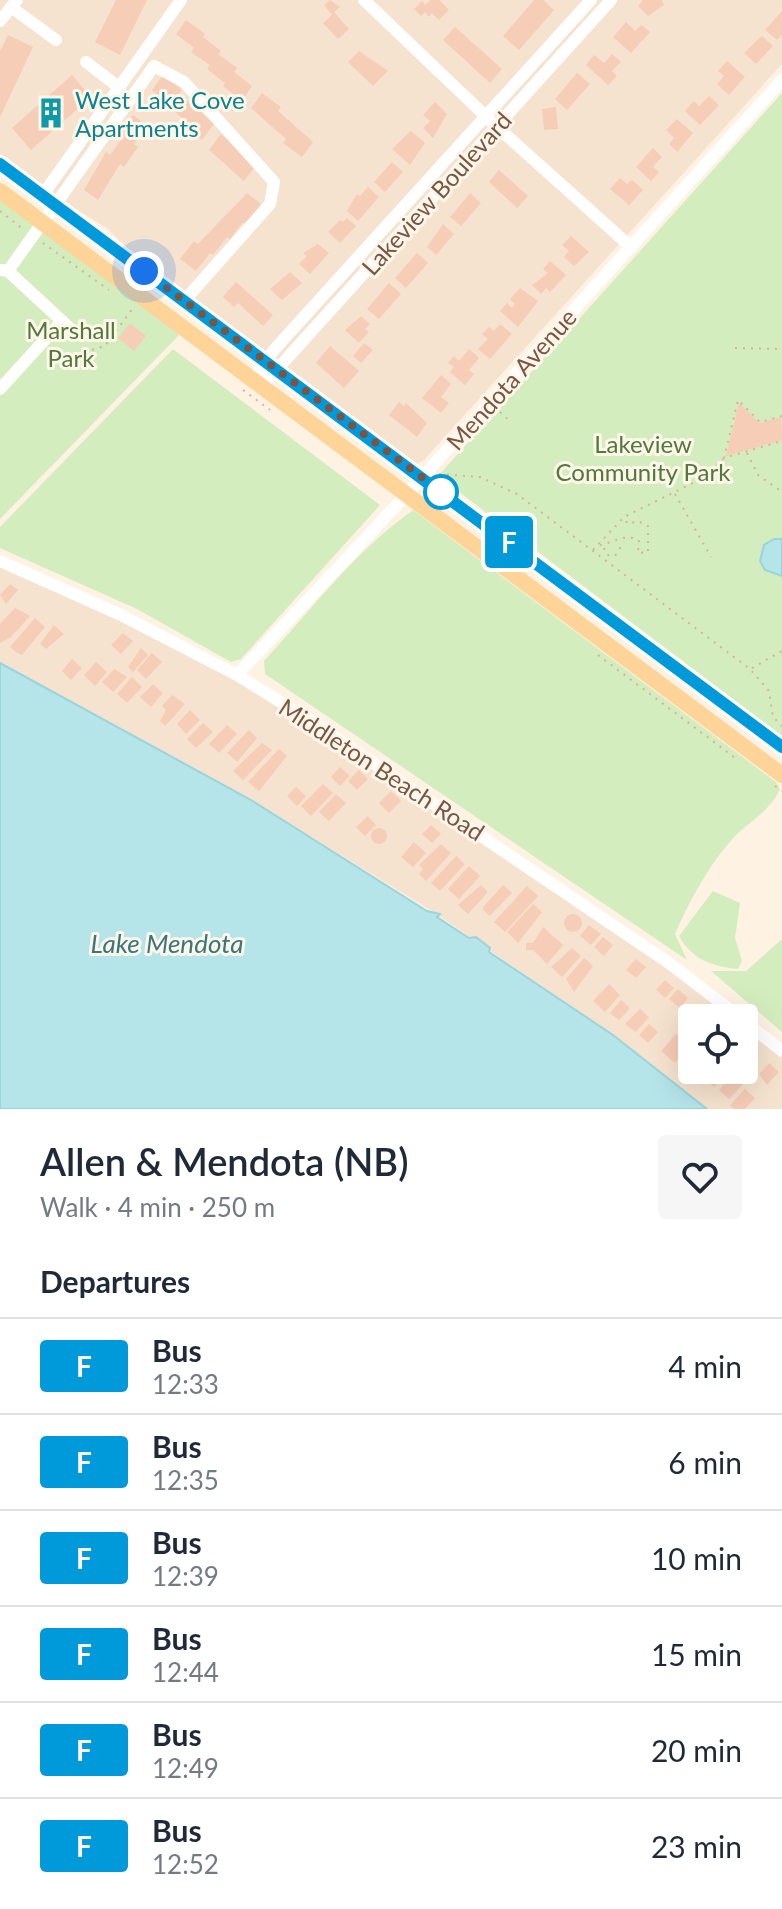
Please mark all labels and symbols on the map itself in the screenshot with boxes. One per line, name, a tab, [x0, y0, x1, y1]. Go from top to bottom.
place label: West Lake Cove Apartments	[75, 85, 245, 142]
building icon: West Lake Cove Apartments	[34, 96, 68, 130]
street label: Lakeview Boulevard	[355, 105, 517, 281]
your location	[124, 251, 164, 291]
street label: Mendota Avenue	[440, 302, 582, 456]
park label: Marshall Park	[26, 315, 116, 372]
park label: Lakeview Community Park	[556, 429, 731, 486]
unlabelled marker	[424, 475, 458, 509]
line badge: F	[483, 516, 535, 568]
street label: Middleton Beach Road	[274, 692, 490, 846]
water label: Lake Mendota	[91, 927, 243, 959]

